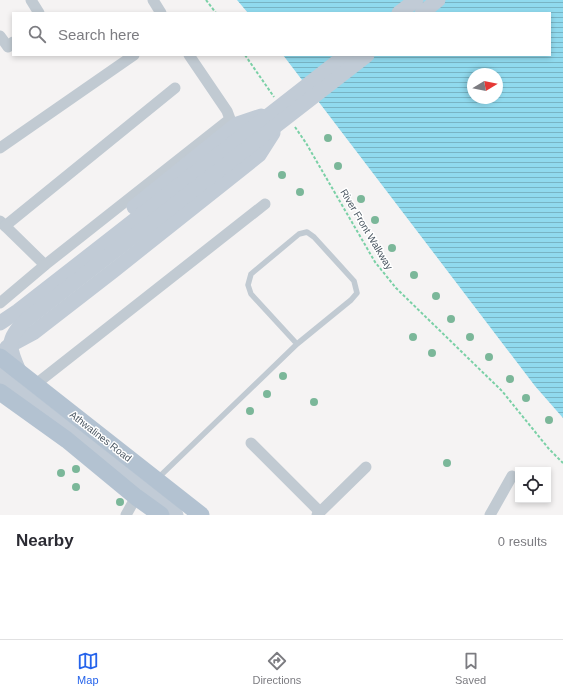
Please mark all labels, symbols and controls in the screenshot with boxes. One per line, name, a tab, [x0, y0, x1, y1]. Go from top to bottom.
search box	[12, 12, 551, 56]
icon: search	[26, 23, 48, 45]
text: Search here	[58, 26, 140, 43]
north arrow	[467, 68, 503, 104]
street label: River Front Walkway	[338, 187, 395, 271]
street label: Athwalines Road	[68, 409, 134, 464]
map controls	[515, 467, 551, 503]
button: locate	[515, 467, 551, 503]
text: Nearby	[16, 531, 74, 550]
text: 0 results	[498, 534, 547, 549]
tab: Map	[77, 650, 99, 686]
tab: Directions	[252, 650, 301, 686]
tab: Saved	[455, 650, 486, 686]

